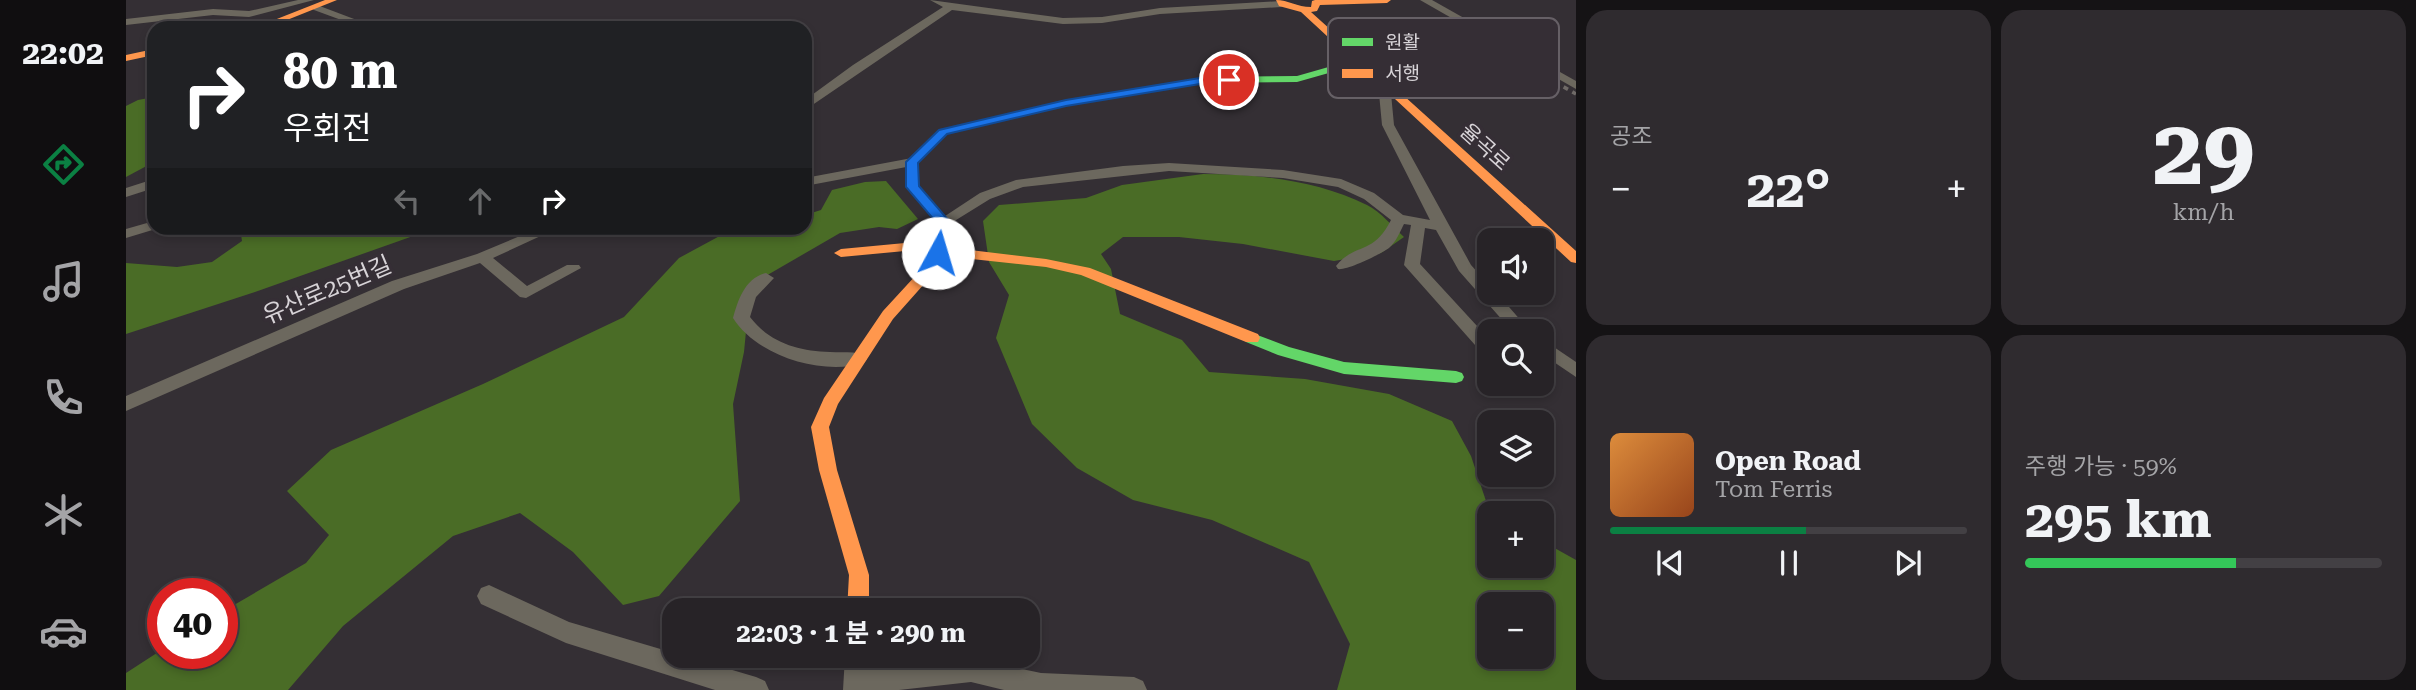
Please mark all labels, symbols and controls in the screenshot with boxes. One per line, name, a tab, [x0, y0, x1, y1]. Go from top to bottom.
legend	[1328, 18, 1559, 98]
text: 원활	[1385, 31, 1420, 54]
text: 22:02	[22, 34, 104, 72]
text: 80 m	[283, 43, 398, 100]
icon: right	[168, 49, 259, 140]
pin	[1199, 50, 1259, 110]
icon: arrive	[1210, 61, 1248, 99]
text: 서행	[1385, 62, 1420, 85]
text: 29	[2153, 100, 2254, 206]
text: 우회전	[283, 109, 371, 147]
street label: 율곡로	[1455, 119, 1515, 175]
text: 공조	[1610, 123, 1652, 150]
icon: directions	[39, 140, 88, 189]
text: 22°	[1746, 159, 1831, 220]
text: −	[1610, 167, 1631, 211]
text: +	[1946, 167, 1967, 211]
icon: left	[388, 182, 426, 220]
icon: ahead	[461, 182, 499, 220]
icon: right	[534, 182, 572, 220]
text: km/h	[2173, 199, 2234, 226]
position arrow	[901, 216, 975, 290]
map controls	[1477, 228, 1554, 669]
button: sound	[1477, 228, 1554, 305]
street label: 유산로25번길	[258, 250, 396, 330]
icon: music	[39, 257, 88, 306]
button: search	[1477, 319, 1554, 396]
icon: phone	[39, 373, 88, 422]
button: layers	[1477, 410, 1554, 487]
text: Open Road	[1715, 446, 1861, 476]
text: 주행 가능 · 59%	[2025, 453, 2177, 480]
text: Tom Ferris	[1715, 476, 1832, 503]
text: 295 km	[2025, 489, 2212, 550]
icon: climate	[39, 490, 88, 539]
button: +	[1477, 501, 1554, 578]
icon: previous	[1651, 544, 1689, 582]
icon: pause	[1770, 544, 1808, 582]
icon: next	[1889, 544, 1927, 582]
speed limit sign: 40	[147, 578, 238, 669]
button: −	[1477, 592, 1554, 669]
icon: car	[39, 607, 88, 656]
text: 22:03 · 1 분 · 290 m	[736, 618, 966, 648]

